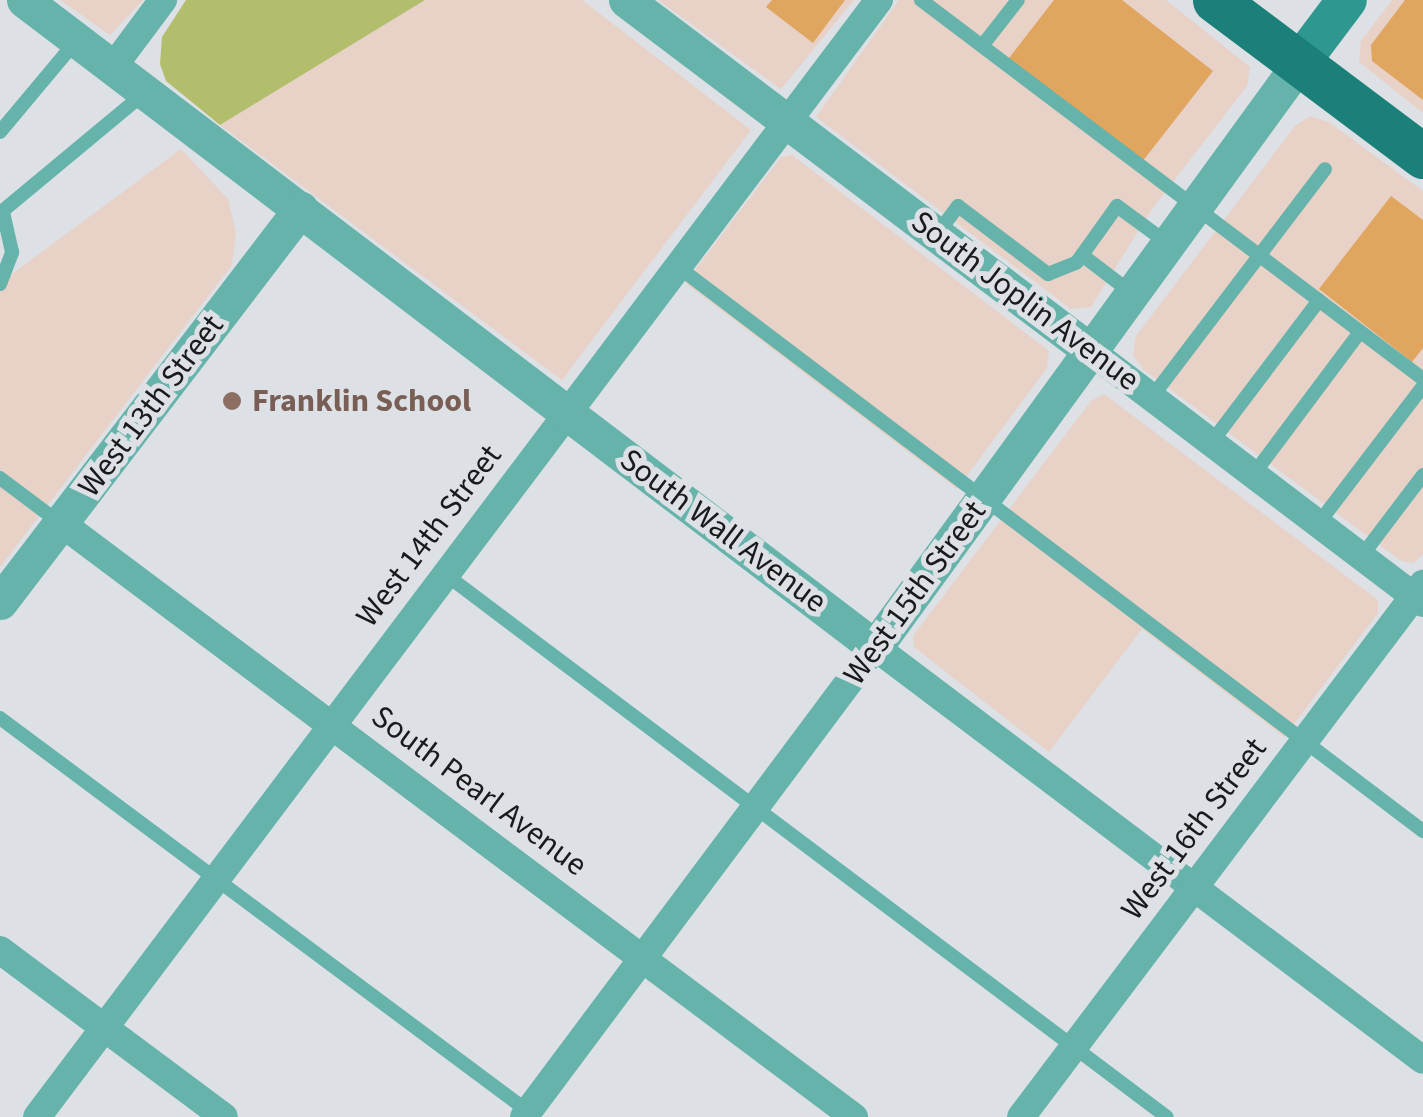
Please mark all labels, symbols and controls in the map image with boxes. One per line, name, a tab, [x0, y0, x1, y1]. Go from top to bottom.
street label: South Joplin Avenue	[903, 203, 1147, 399]
street label: West 13th Street	[70, 308, 232, 504]
place label: Franklin School	[252, 382, 471, 420]
marker: Franklin School	[221, 390, 243, 412]
street label: West 14th Street	[348, 438, 510, 634]
street label: South Wall Avenue	[612, 441, 834, 621]
street label: West 15th Street	[836, 494, 994, 692]
street label: South Pearl Avenue	[364, 698, 594, 884]
street label: West 16th Street	[1113, 731, 1275, 927]

